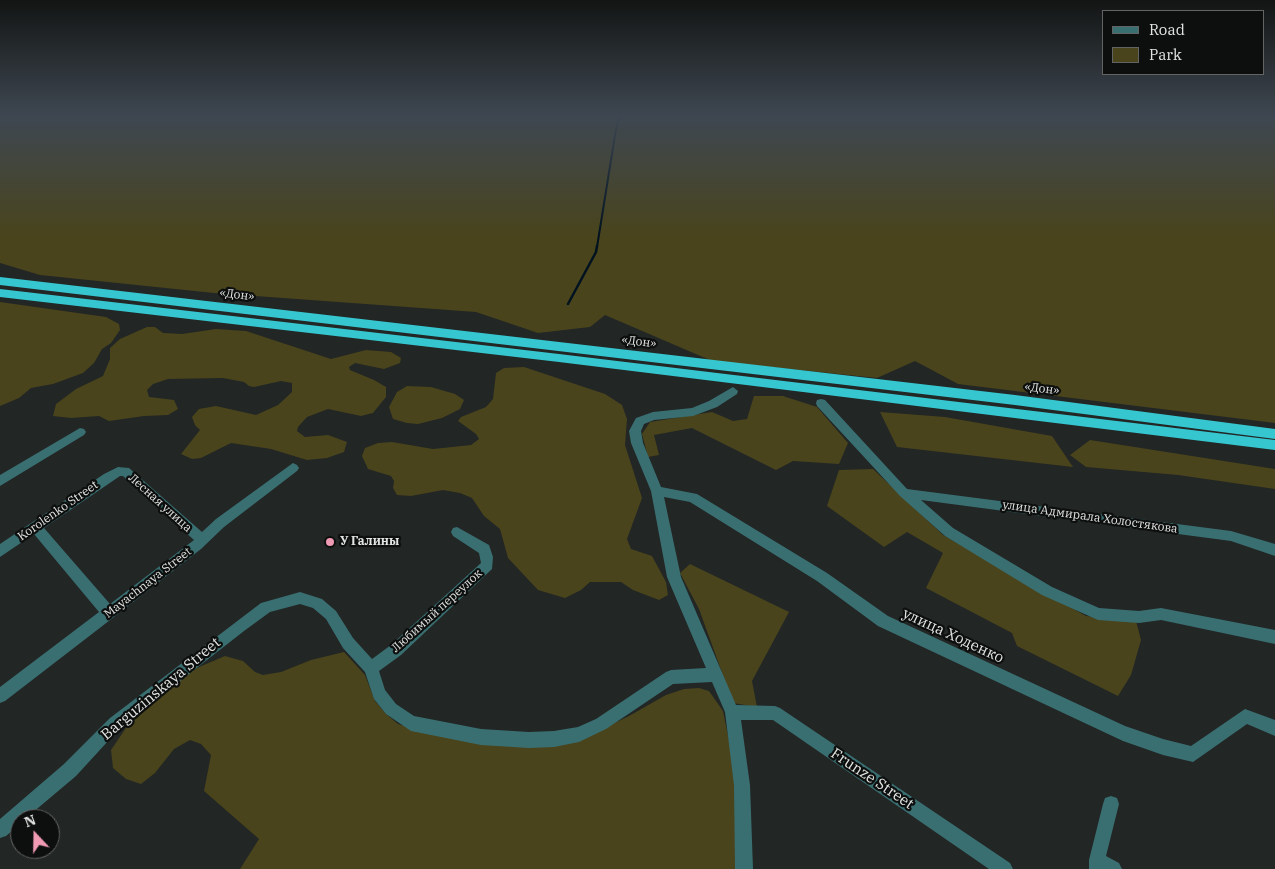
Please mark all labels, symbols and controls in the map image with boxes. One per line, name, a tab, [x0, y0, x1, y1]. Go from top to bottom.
legend	[1102, 10, 1265, 75]
text: Road	[1149, 20, 1185, 39]
text: Park	[1149, 45, 1182, 64]
street label: «Дон»	[219, 286, 255, 304]
street label: «Дон»	[621, 333, 657, 351]
street label: «Дон»	[1024, 380, 1060, 398]
street label: Лесная улица	[125, 471, 195, 535]
street label: Korolenko Street	[15, 478, 101, 544]
street label: улица Адмирала Холостякова	[1001, 498, 1179, 536]
place label: У Галины	[340, 535, 399, 549]
marker: У Галины	[324, 536, 336, 548]
street label: Mayachnaya Street	[101, 544, 195, 622]
street label: Любимый переулок	[389, 567, 485, 655]
street label: улица Ходенко	[899, 605, 1007, 667]
street label: Barguzinskaya Street	[98, 634, 224, 744]
street label: Frunze Street	[827, 745, 917, 813]
north arrow	[10, 809, 60, 859]
text: N	[22, 811, 38, 831]

